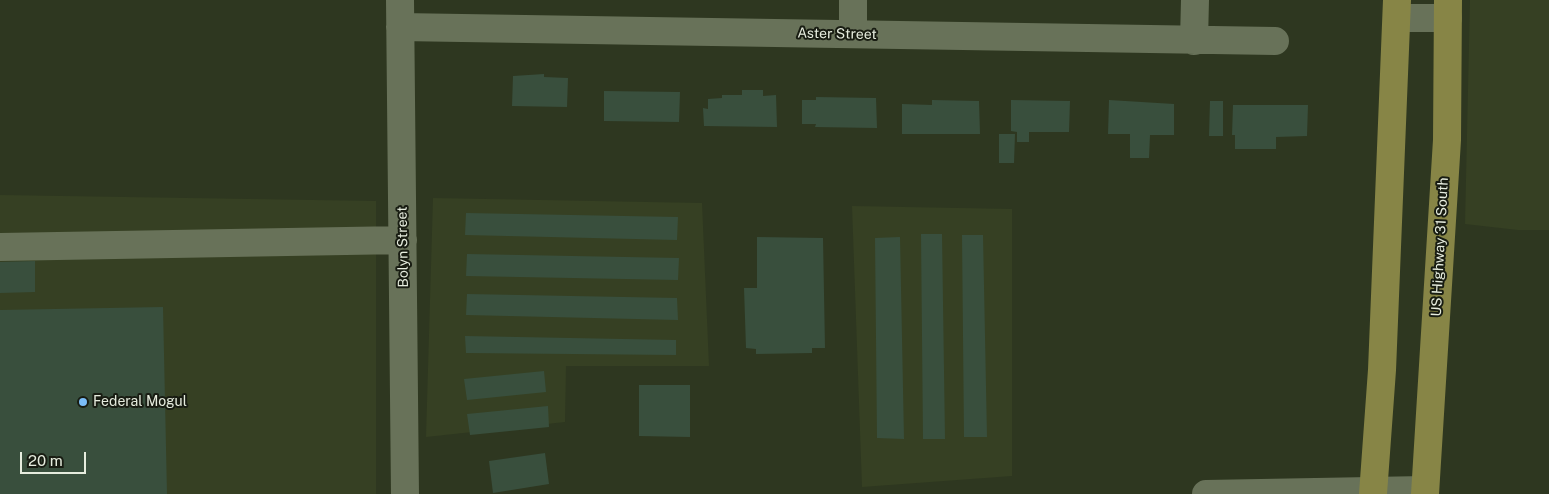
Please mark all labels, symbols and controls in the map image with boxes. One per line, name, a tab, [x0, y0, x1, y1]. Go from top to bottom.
street label: Aster Street	[797, 25, 877, 43]
street label: US Highway 31 South	[1428, 177, 1452, 317]
street label: Bolyn Street	[394, 206, 412, 288]
place label: Federal Mogul	[93, 394, 187, 410]
marker: Federal Mogul	[77, 396, 89, 408]
scale bar	[22, 442, 89, 474]
text: 20 m	[28, 452, 63, 469]

